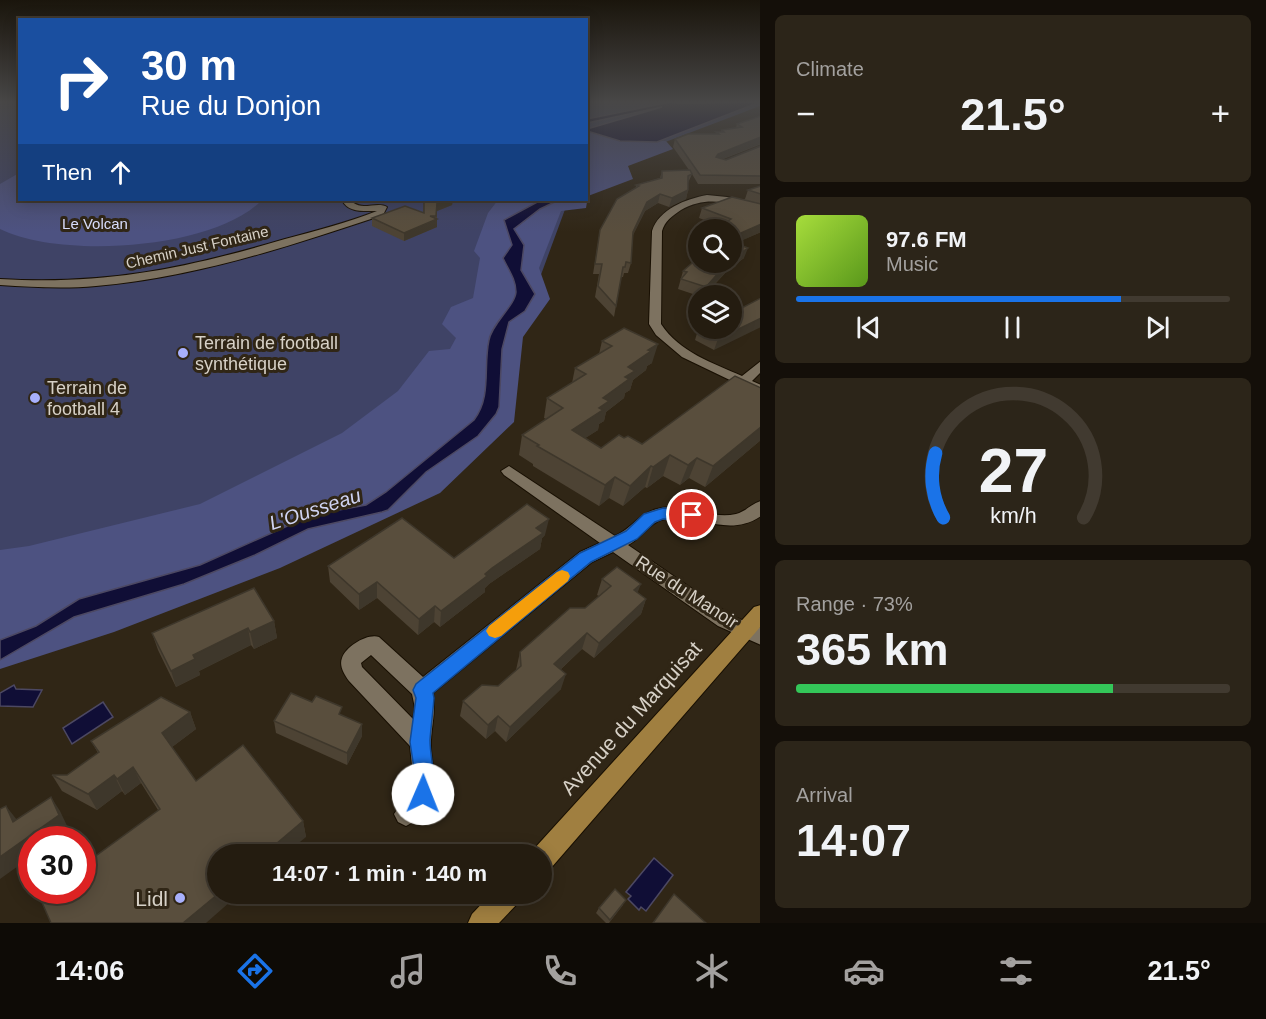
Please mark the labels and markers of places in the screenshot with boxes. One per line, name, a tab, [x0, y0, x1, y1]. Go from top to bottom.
place label: Terrain de football synthétique	[195, 333, 338, 374]
marker: Terrain de football synthétique	[176, 346, 190, 360]
place label: Terrain de football 4	[47, 378, 127, 419]
marker: Terrain de football 4	[28, 391, 42, 405]
pin	[666, 489, 717, 540]
place label: Lidl	[135, 887, 168, 910]
marker: Lidl	[173, 891, 187, 905]

